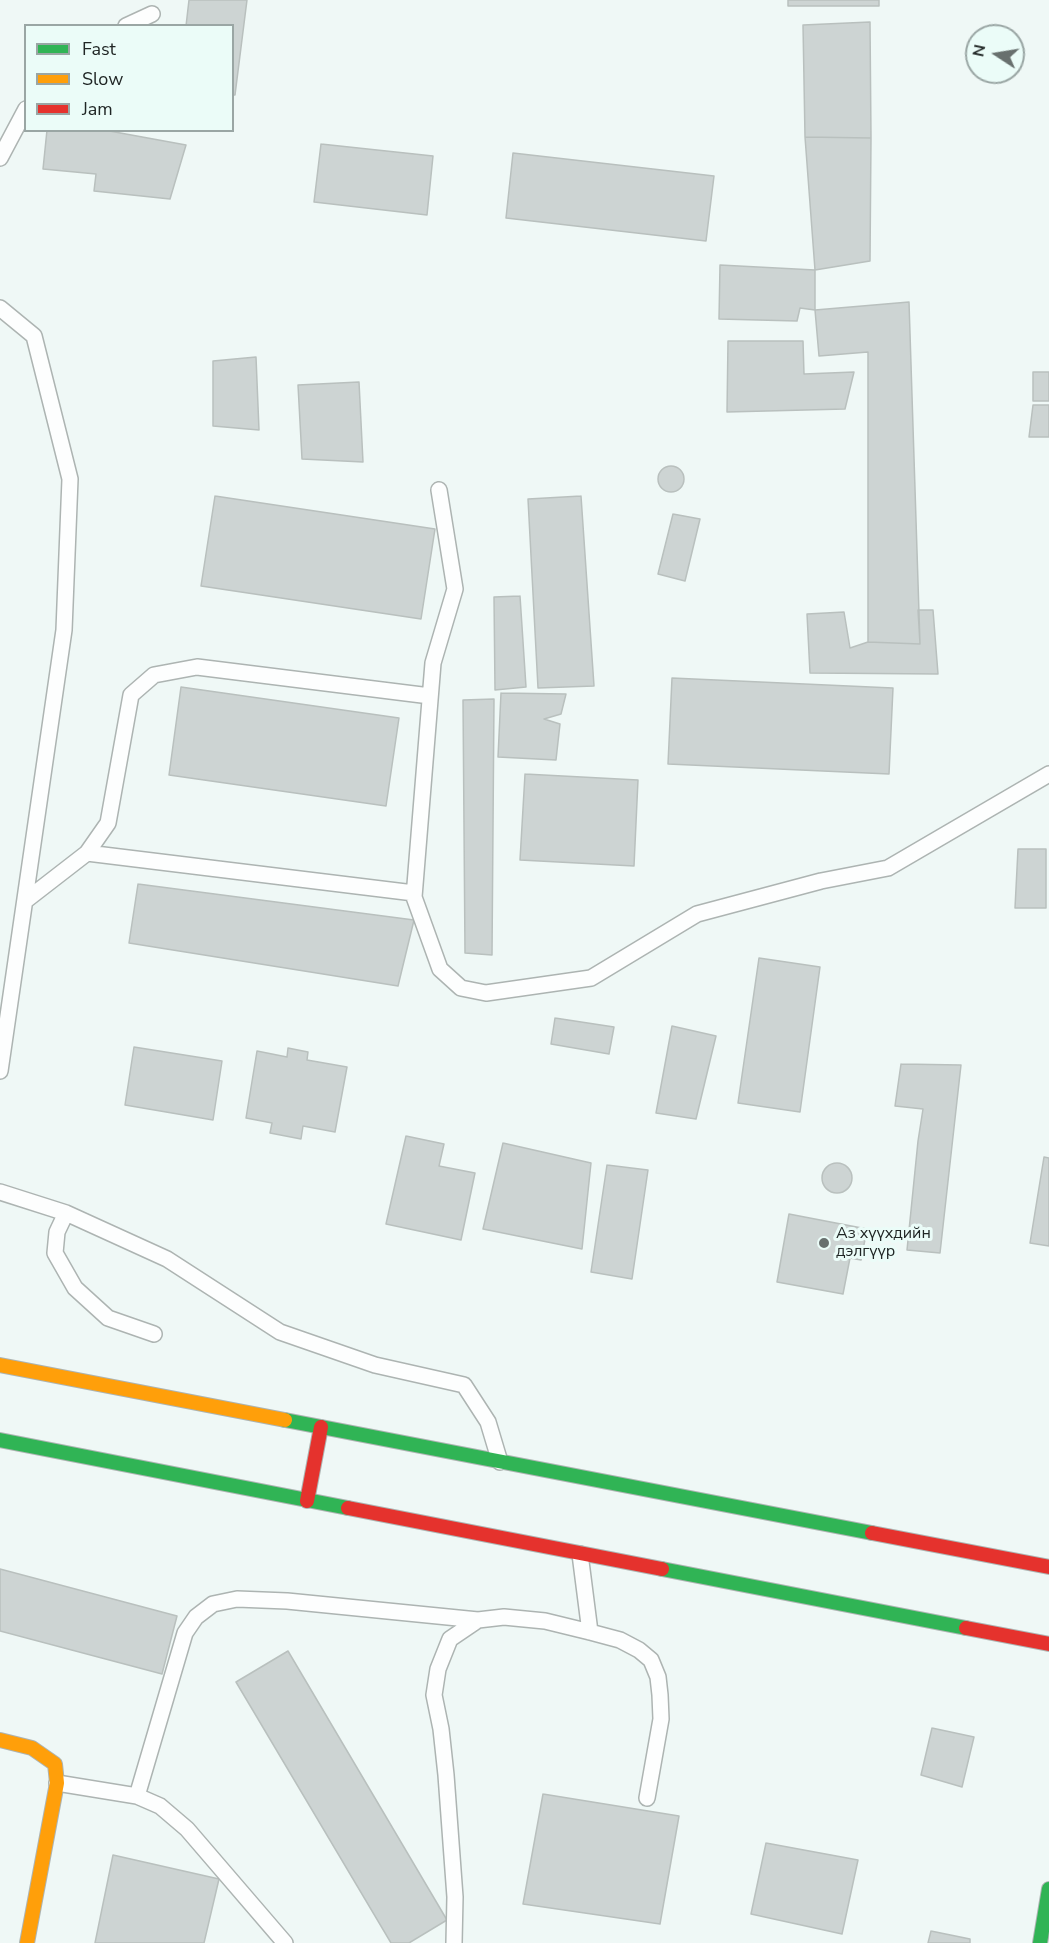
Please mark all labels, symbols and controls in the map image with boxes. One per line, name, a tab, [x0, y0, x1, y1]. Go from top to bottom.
legend	[24, 24, 234, 132]
north arrow	[965, 24, 1025, 84]
text: Fast	[82, 37, 116, 61]
text: N	[967, 43, 991, 59]
text: Slow	[82, 67, 123, 91]
text: Jam	[82, 97, 113, 121]
place label: Аз хүүхдийн дэлгүүр	[836, 1224, 931, 1262]
marker: Аз хүүхдийн дэлгүүр	[817, 1236, 831, 1250]

